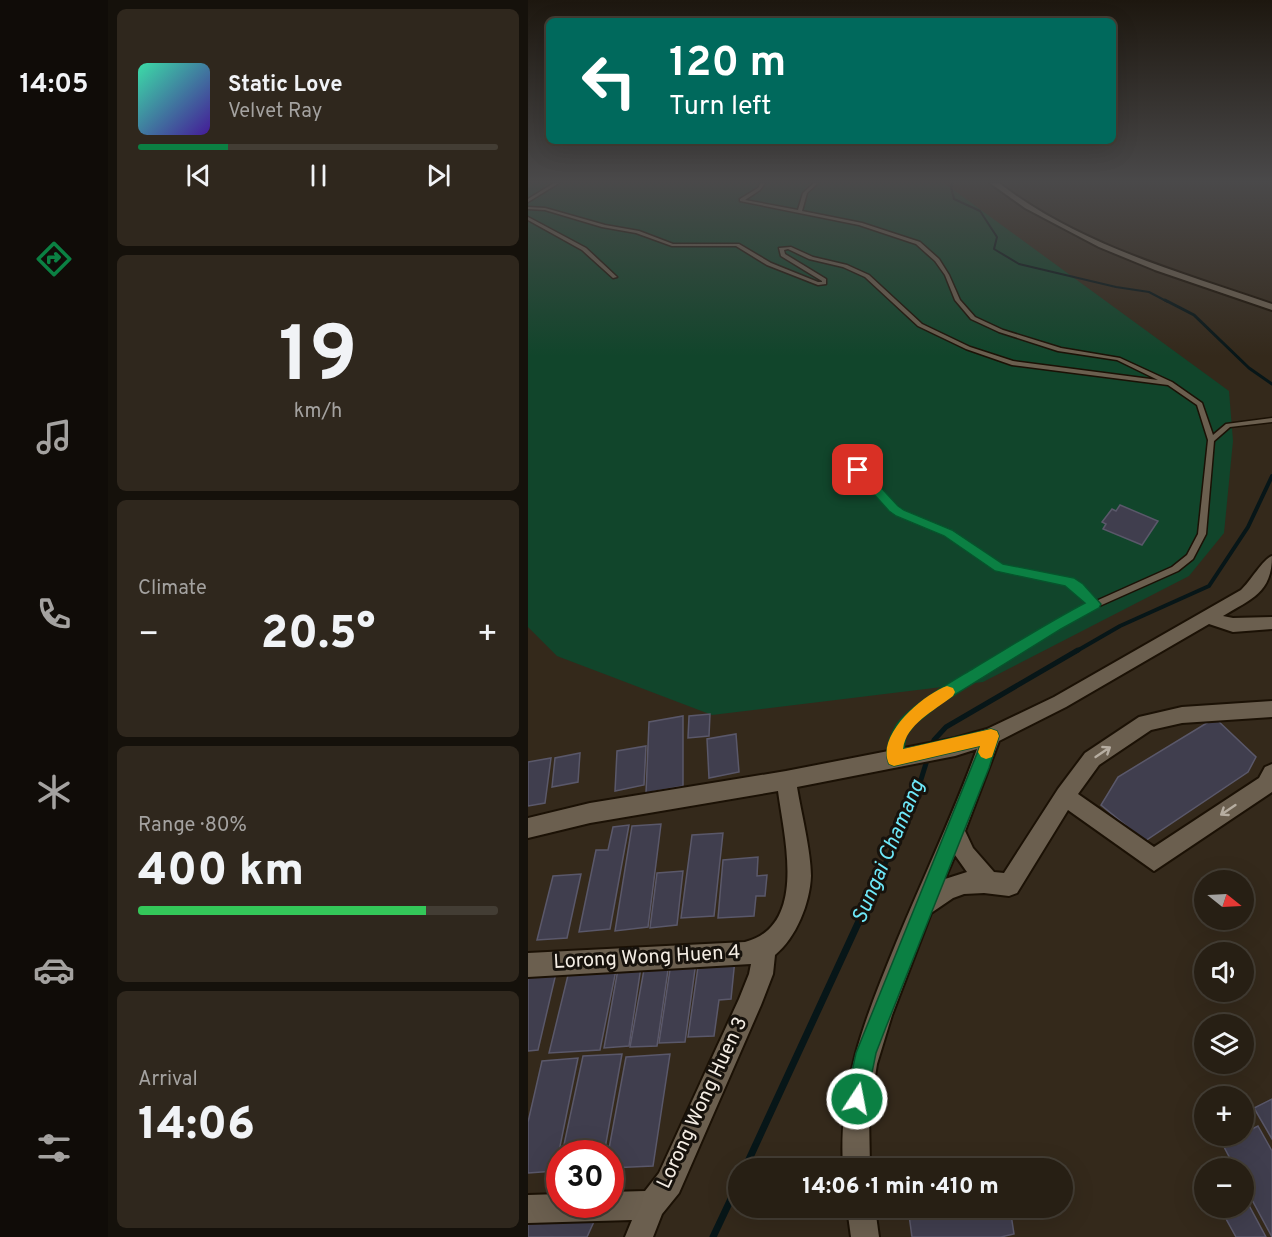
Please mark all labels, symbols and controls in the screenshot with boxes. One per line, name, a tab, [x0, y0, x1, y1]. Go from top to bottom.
text: 120 m	[669, 38, 786, 91]
icon: left	[570, 42, 648, 120]
text: 14:05	[20, 68, 89, 102]
text: Static Love	[228, 72, 342, 99]
text: Turn left	[669, 90, 771, 124]
text: Velvet Ray	[228, 99, 322, 125]
icon: previous	[182, 159, 215, 192]
icon: pause	[302, 159, 335, 192]
icon: next	[422, 159, 455, 192]
icon: directions	[33, 238, 75, 280]
text: 19	[278, 310, 358, 409]
text: km/h	[294, 399, 342, 425]
icon: music	[33, 416, 75, 458]
pin	[832, 444, 883, 495]
icon: arrive	[841, 453, 874, 486]
text: Climate	[138, 576, 207, 602]
icon: phone	[33, 593, 75, 635]
text: 20.5°	[261, 607, 375, 664]
text: −	[138, 615, 159, 657]
text: +	[477, 615, 498, 657]
one-way arrow	[1094, 746, 1110, 758]
icon: climate	[33, 771, 75, 813]
water label: Sungai Chamang	[847, 776, 932, 928]
one-way arrow	[1221, 804, 1237, 816]
text: Range · 80%	[138, 813, 247, 839]
text: 400 km	[138, 844, 304, 901]
north arrow	[1194, 870, 1254, 930]
map controls	[1194, 870, 1254, 1218]
street label: Lorong Wong Huen 4	[553, 940, 741, 976]
button: sound	[1194, 942, 1254, 1002]
icon: car	[33, 949, 75, 991]
street label: Lorong Wong Huen 3	[652, 1013, 754, 1193]
button: layers	[1194, 1014, 1254, 1074]
text: Arrival	[138, 1067, 198, 1093]
position arrow	[825, 1067, 889, 1131]
button: +	[1194, 1086, 1254, 1146]
text: 14:06	[138, 1098, 255, 1155]
icon: filters	[33, 1127, 75, 1169]
speed limit sign: 30	[546, 1140, 624, 1218]
button: −	[1194, 1158, 1254, 1218]
text: 14:06 · 1 min · 410 m	[802, 1174, 999, 1201]

